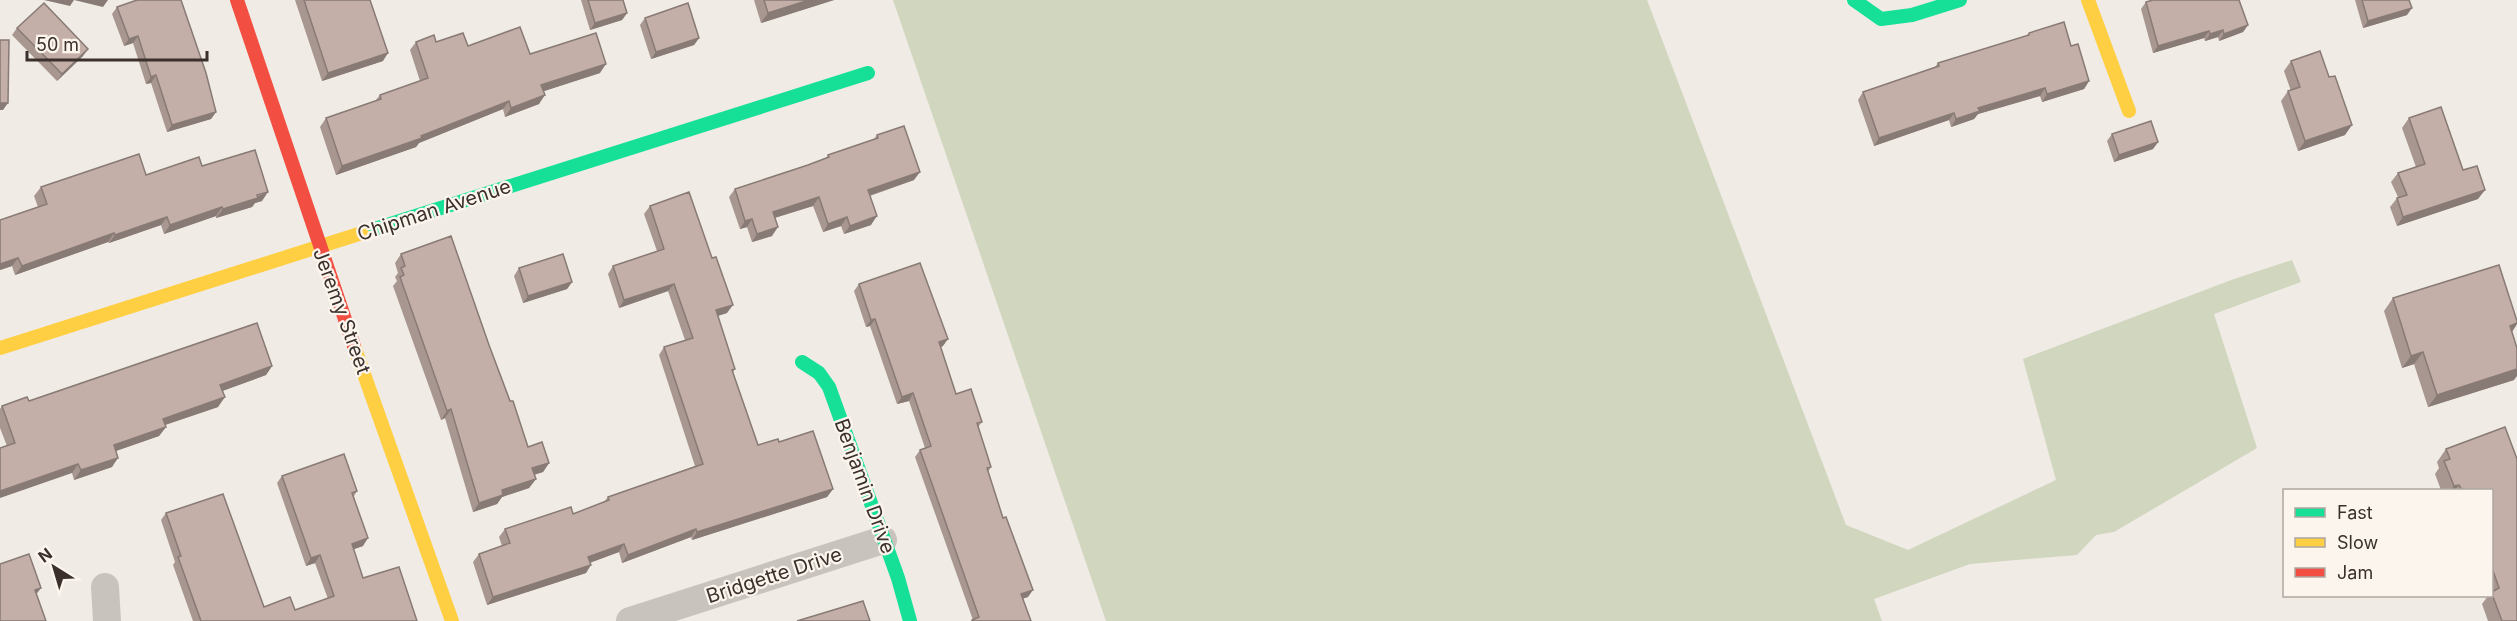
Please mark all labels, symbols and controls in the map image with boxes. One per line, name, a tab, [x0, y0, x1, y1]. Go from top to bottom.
scale bar	[27, 24, 207, 62]
text: 50 m	[36, 34, 79, 55]
street label: Chipman Avenue	[354, 174, 514, 246]
street label: Jeremy Street	[308, 245, 376, 378]
street label: Benjamin Drive	[829, 415, 901, 557]
legend	[2283, 489, 2493, 597]
text: Fast	[2337, 502, 2373, 523]
text: Slow	[2337, 532, 2378, 553]
north arrow	[24, 537, 84, 597]
street label: Bridgette Drive	[703, 542, 845, 608]
text: N	[34, 543, 56, 567]
text: Jam	[2337, 562, 2373, 583]

